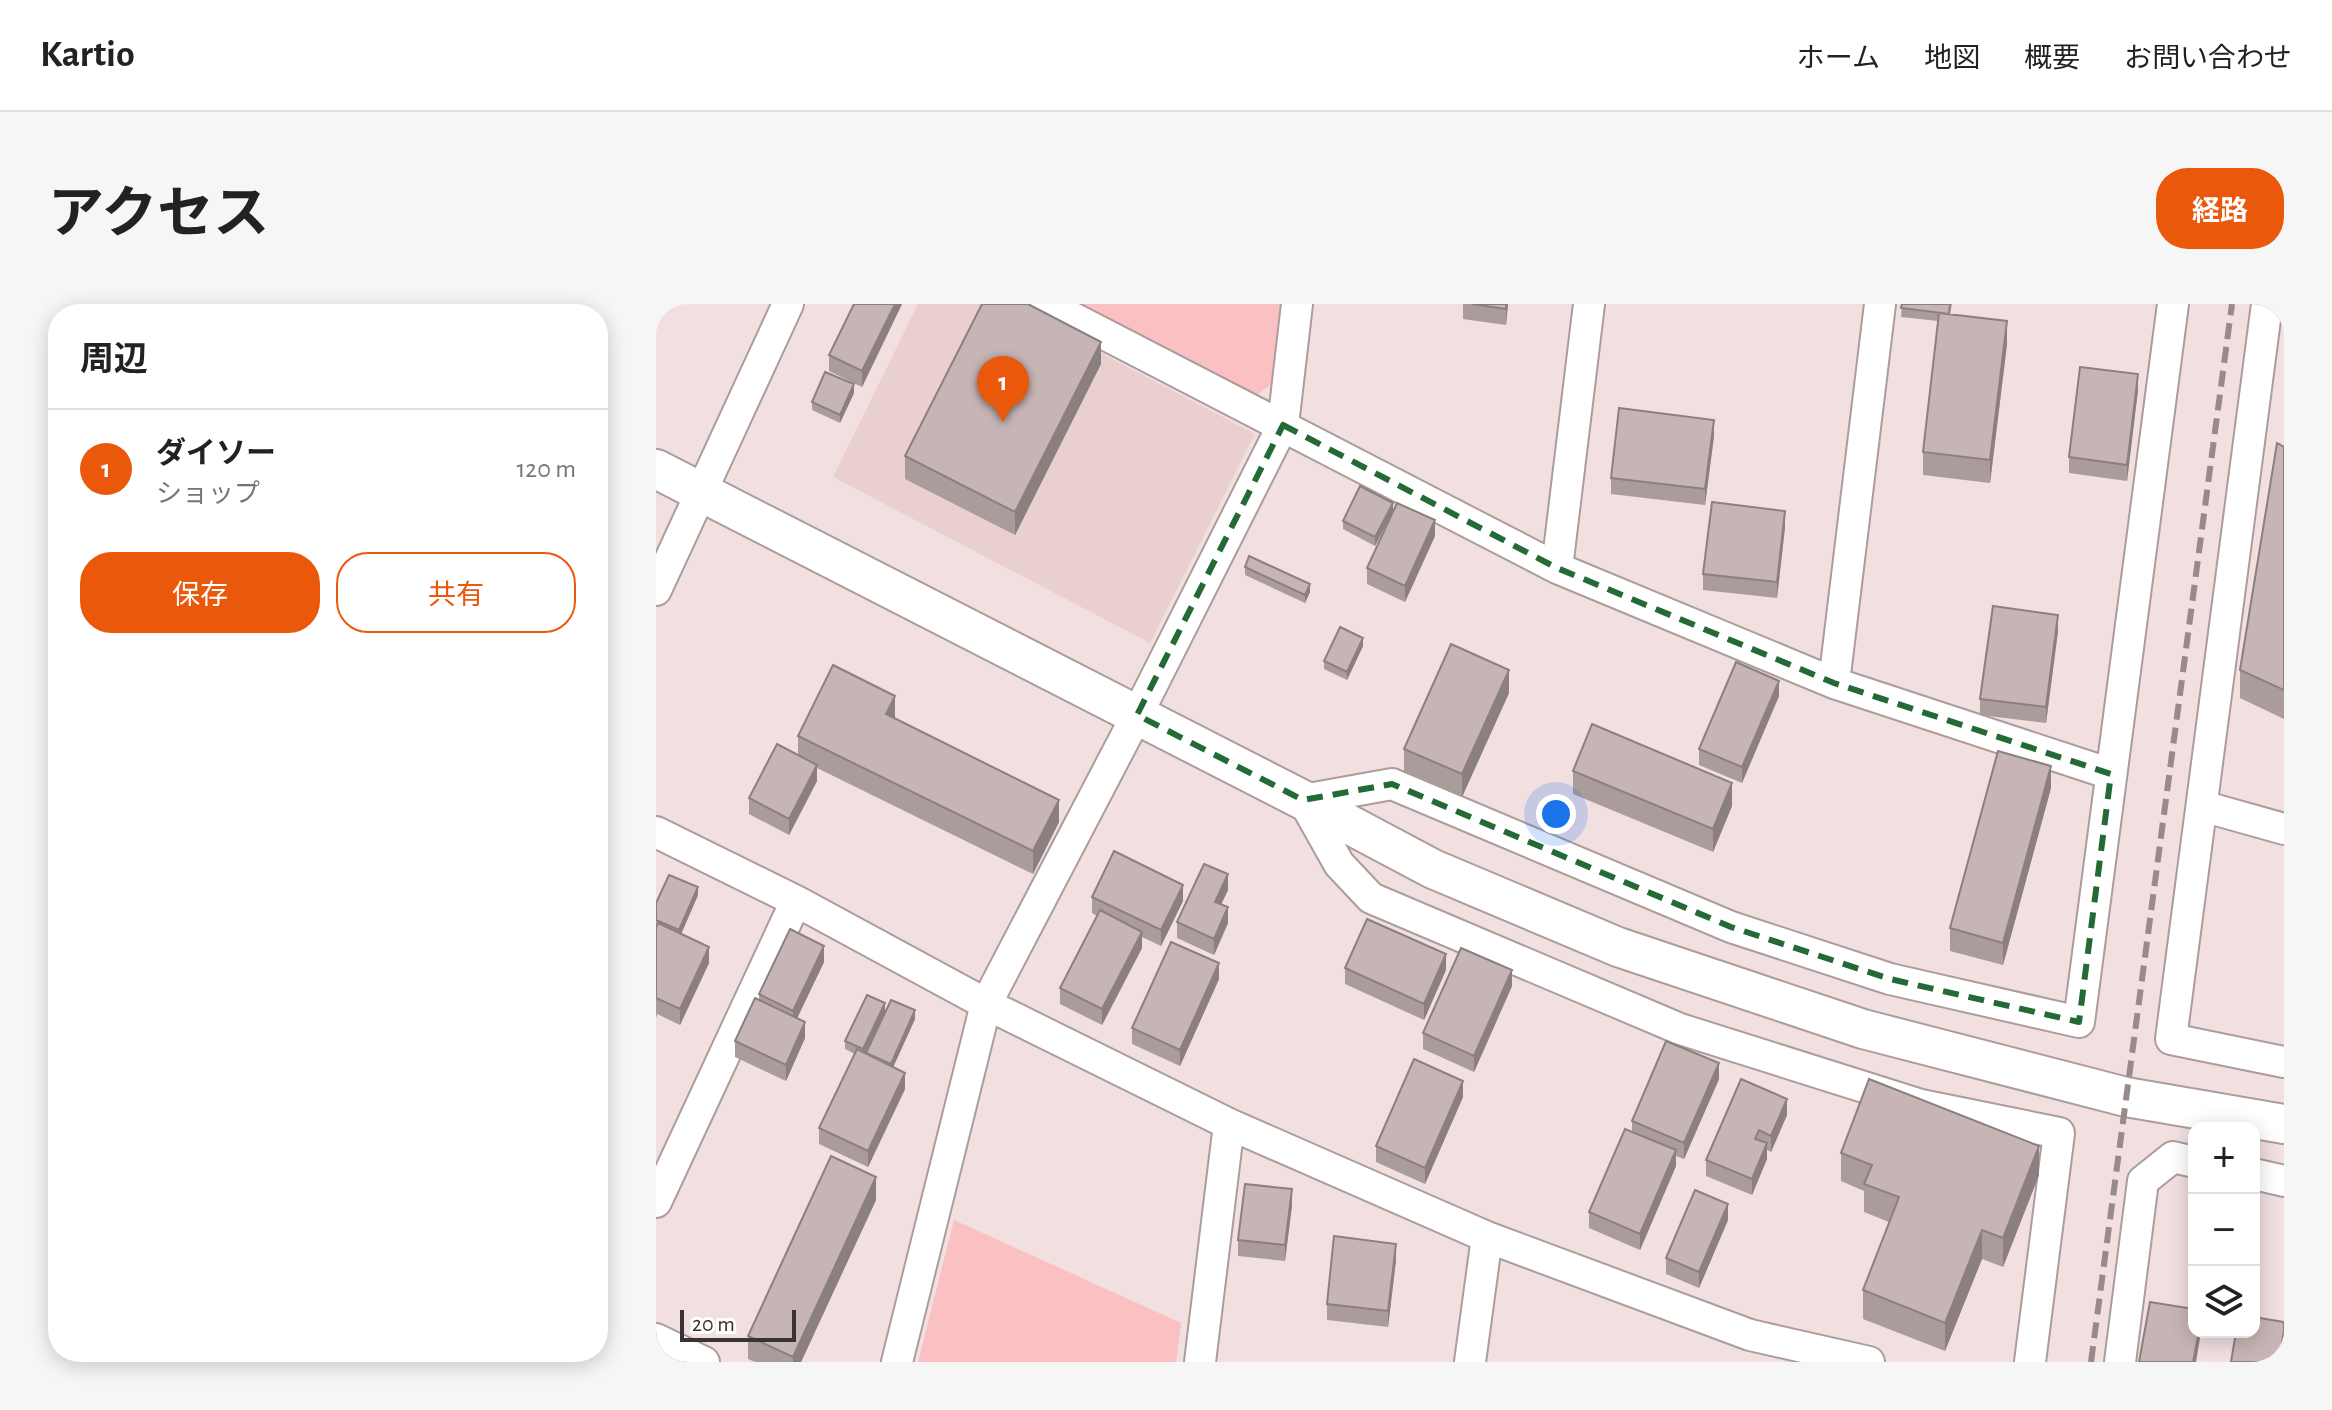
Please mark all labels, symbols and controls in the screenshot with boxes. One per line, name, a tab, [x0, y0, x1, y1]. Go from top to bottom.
text: Kartio	[40, 36, 135, 74]
text: ホーム	[1797, 45, 1880, 73]
text: 地図	[1924, 45, 1980, 73]
text: 概要	[2024, 45, 2080, 73]
text: お問い合わせ	[2124, 45, 2292, 73]
button: 経路	[2156, 168, 2284, 249]
text: アクセス	[48, 187, 269, 243]
text: 周辺	[80, 343, 148, 377]
pin: 1	[977, 356, 1029, 422]
text: ダイソー	[156, 439, 276, 469]
text: 1	[101, 456, 111, 482]
text: 120 m	[516, 456, 576, 482]
text: ショップ	[156, 481, 260, 507]
button: 保存	[80, 552, 320, 633]
button: 共有	[336, 552, 576, 633]
your location	[1536, 794, 1576, 834]
map controls	[2188, 1122, 2260, 1338]
button: +	[2188, 1122, 2260, 1194]
button: −	[2188, 1194, 2260, 1266]
button: layers	[2188, 1266, 2260, 1338]
scale bar	[680, 1306, 796, 1342]
text: 20 m	[692, 1313, 735, 1335]

